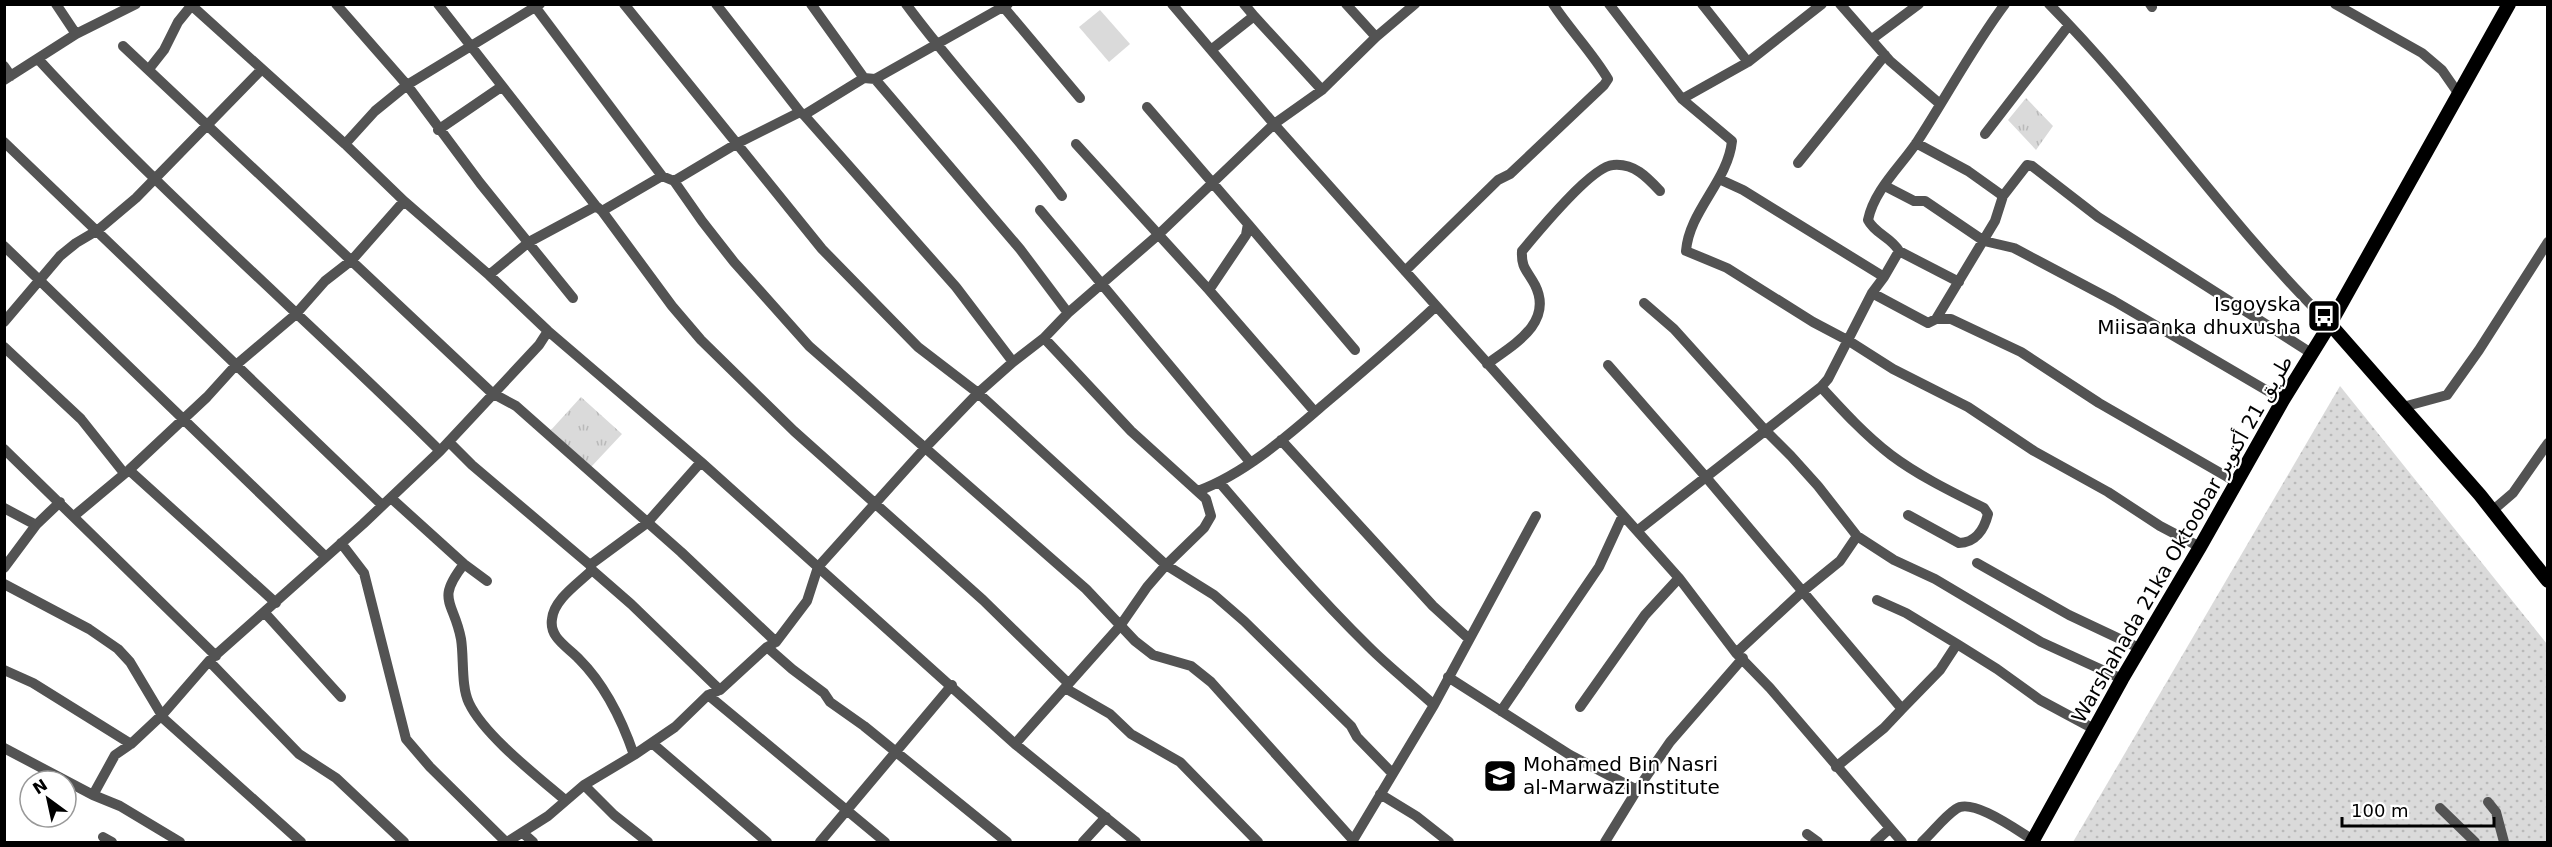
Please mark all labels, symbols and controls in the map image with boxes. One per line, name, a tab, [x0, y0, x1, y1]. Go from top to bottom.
place label: Isgoyska Miisaanka dhuxusha	[2097, 292, 2301, 339]
bus stop icon: Isgoyska Miisaanka dhuxusha	[2306, 298, 2342, 334]
street label: Warshahada 21ka Oktoobar طريق 21 أكتوبر	[2066, 350, 2298, 727]
place label: Mohamed Bin Nasri al-Marwazi Institute	[1523, 752, 1720, 799]
school or university icon: Mohamed Bin Nasri al-Marwazi Institute	[1482, 758, 1518, 794]
north arrow	[18, 769, 78, 829]
text: N	[29, 775, 51, 798]
scale bar	[2342, 790, 2494, 828]
text: 100 m	[2351, 800, 2409, 821]

